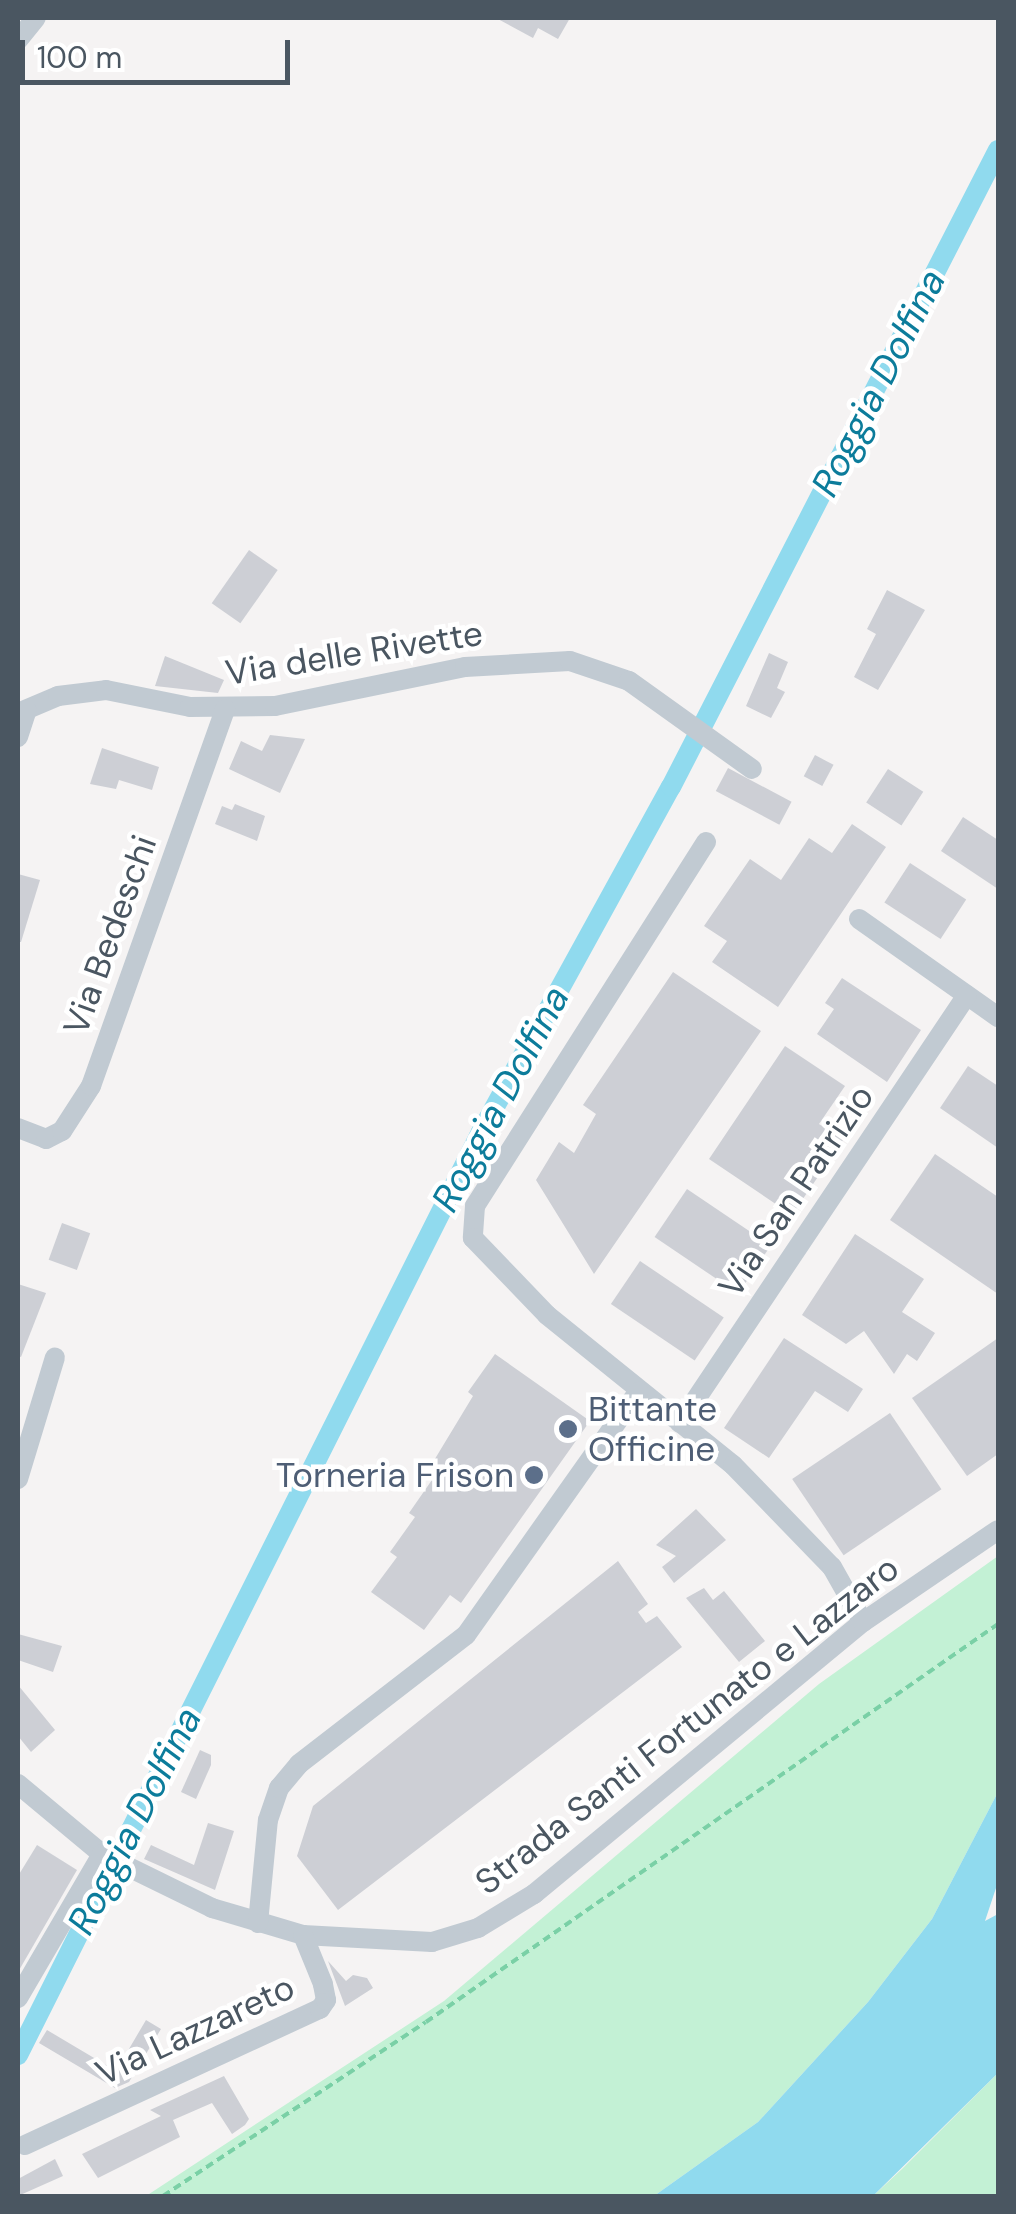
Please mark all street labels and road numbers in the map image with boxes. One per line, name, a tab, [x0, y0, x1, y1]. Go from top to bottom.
street label: Via delle Rivette	[222, 612, 486, 694]
street label: Via Bedeschi	[55, 830, 165, 1040]
street label: Via San Patrizio	[709, 1077, 883, 1305]
street label: Strada Santi Fortunato e Lazzaro	[467, 1547, 907, 1903]
street label: Via Lazzareto	[89, 1966, 301, 2094]

